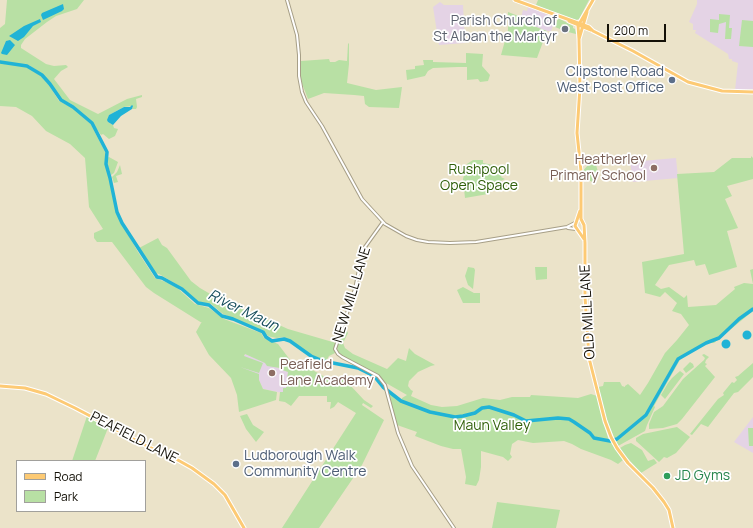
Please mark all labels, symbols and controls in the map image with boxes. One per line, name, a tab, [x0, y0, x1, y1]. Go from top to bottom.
place label: Parish Church of St Alban the Martyr	[433, 13, 557, 46]
scale bar	[609, 16, 668, 42]
text: 200 m	[614, 22, 648, 39]
marker: Parish Church of St Alban the Martyr	[560, 24, 570, 34]
place label: Clipstone Road West Post Office	[557, 64, 664, 96]
marker: Clipstone Road West Post Office	[667, 75, 677, 85]
place label: Heatherley Primary School	[550, 152, 646, 184]
park label: Rushpool Open Space	[440, 162, 518, 194]
marker: Heatherley Primary School	[649, 163, 659, 173]
street label: NEW MILL LANE	[329, 245, 375, 345]
street label: OLD MILL LANE	[577, 264, 599, 360]
water label: River Maun	[205, 286, 281, 336]
place label: Peafield Lane Academy	[280, 357, 374, 390]
marker: Peafield Lane Academy	[267, 368, 277, 378]
street label: PEAFIELD LANE	[87, 409, 181, 467]
park label: Maun Valley	[454, 418, 530, 434]
place label: Ludborough Walk Community Centre	[244, 448, 367, 480]
marker: Ludborough Walk Community Centre	[231, 459, 241, 469]
legend	[16, 460, 146, 512]
text: Road	[54, 468, 82, 485]
place label: JD Gyms	[675, 468, 730, 484]
marker: JD Gyms	[662, 471, 672, 481]
text: Park	[54, 488, 78, 505]

